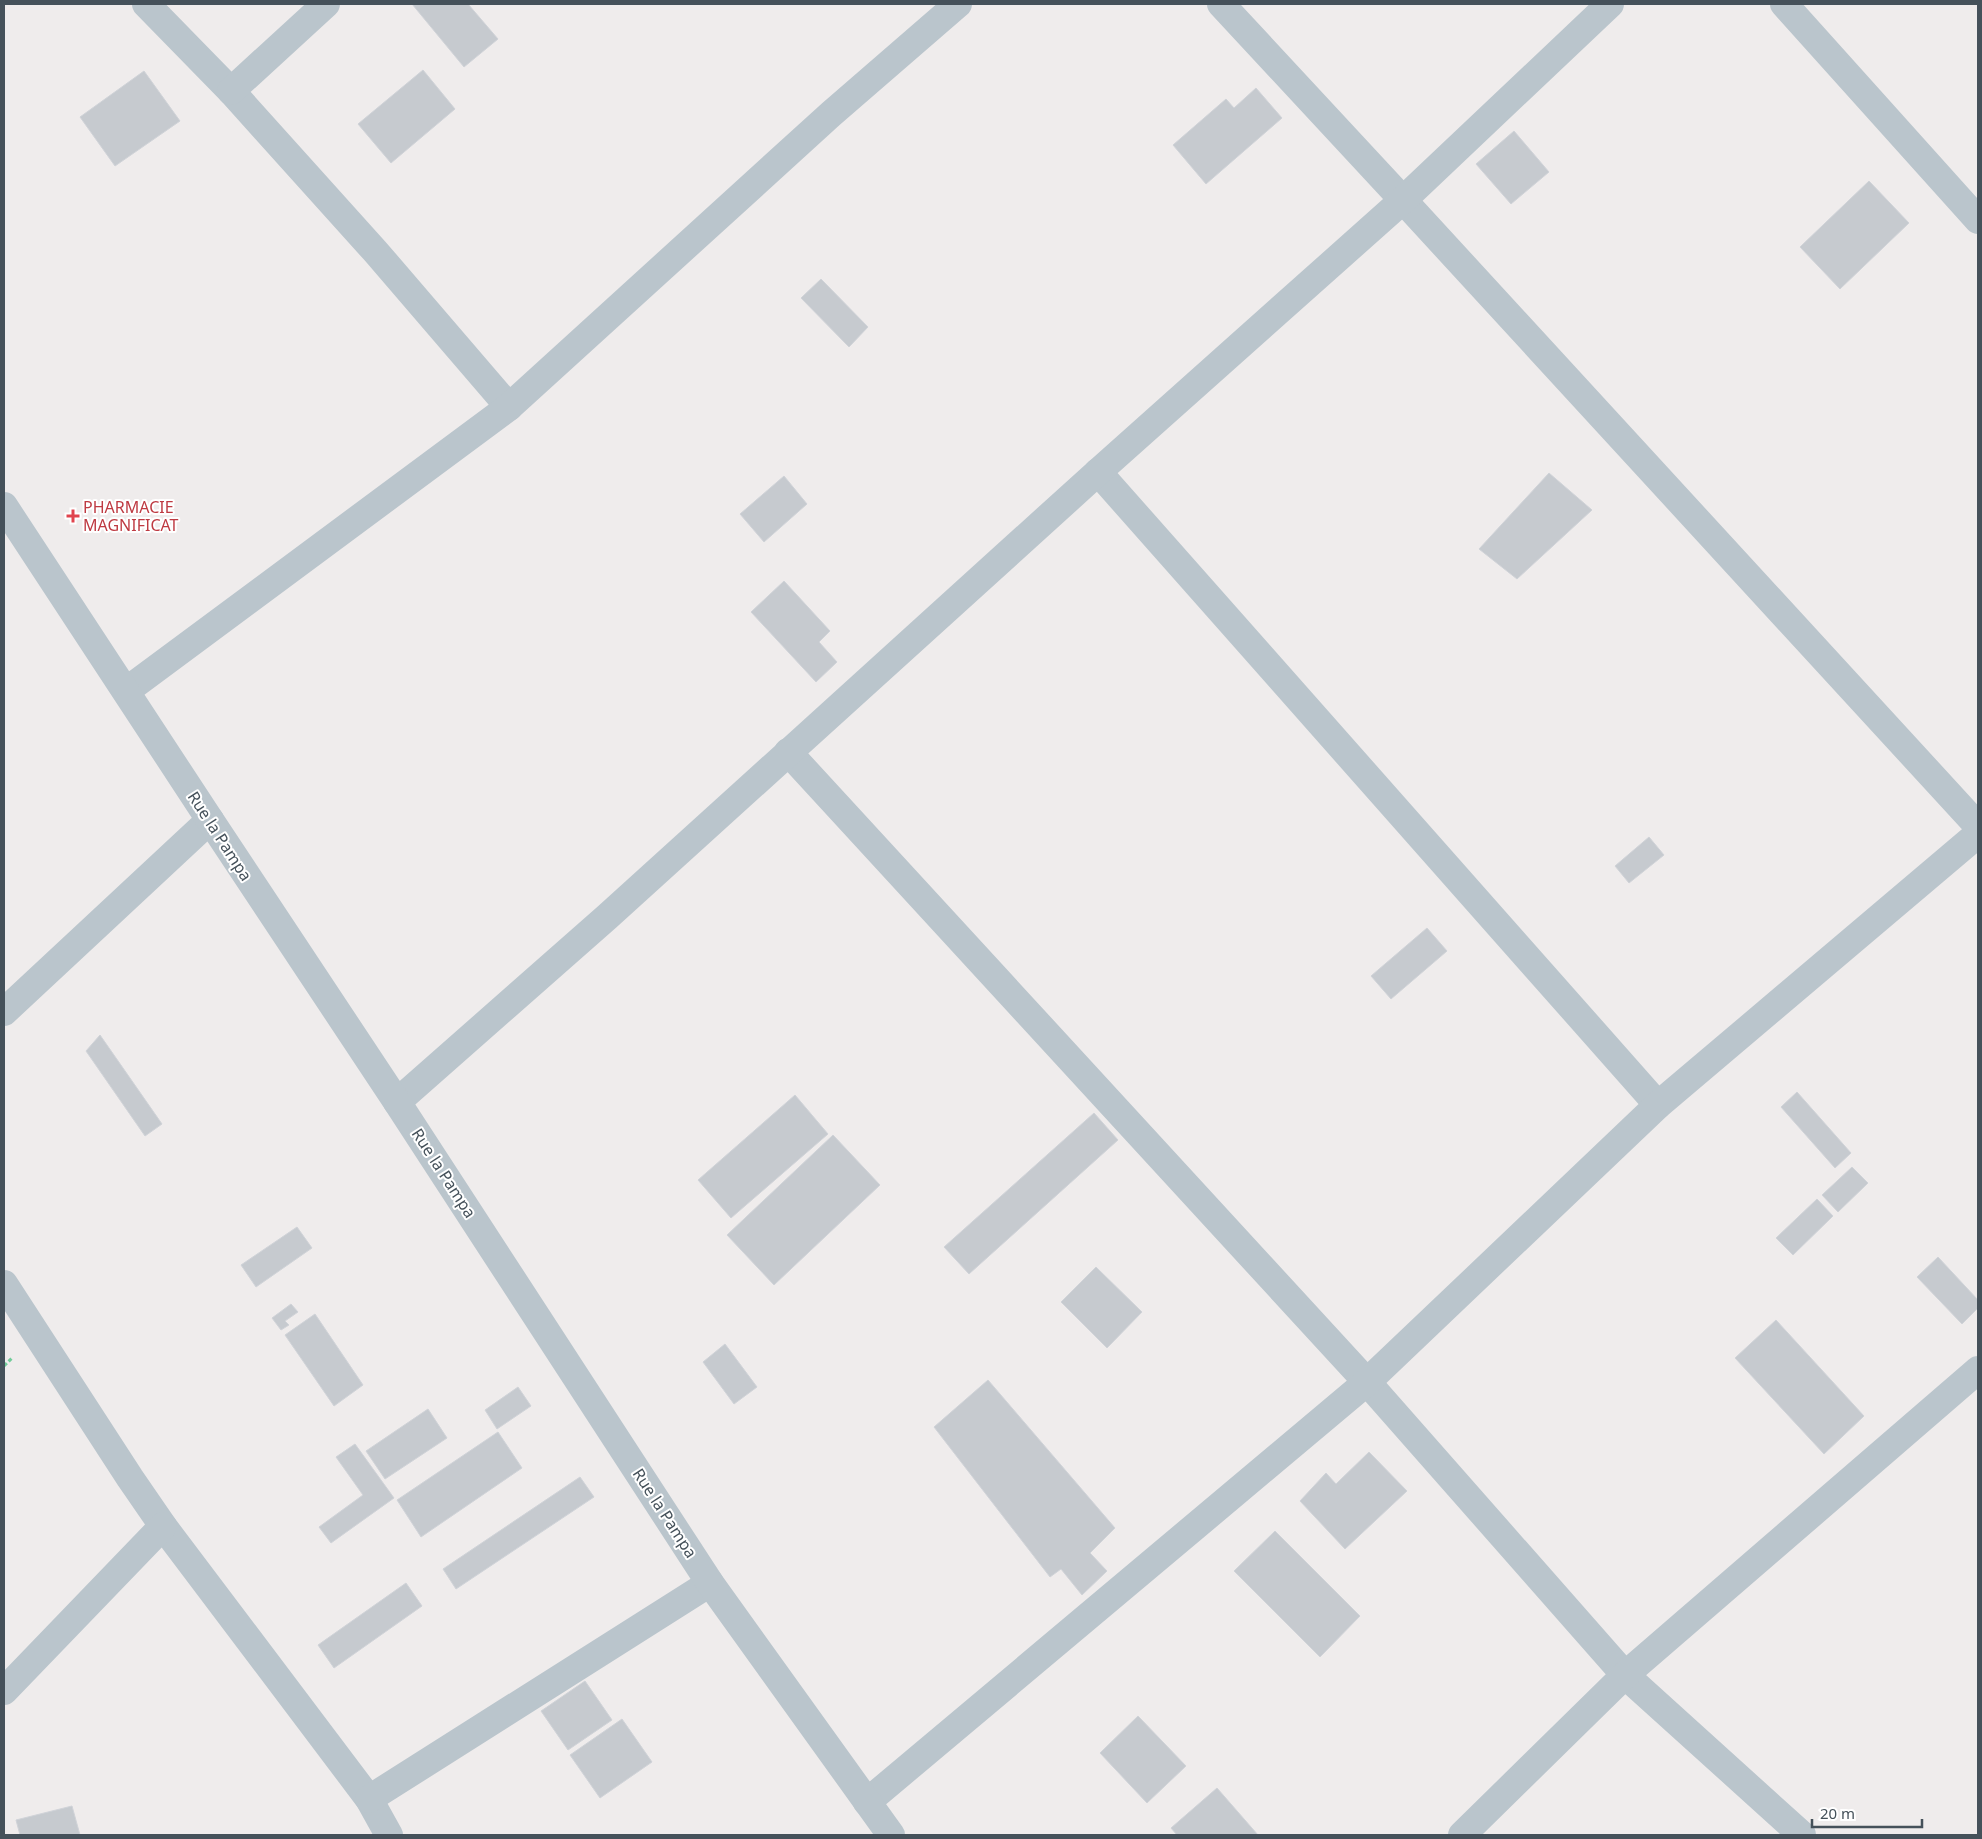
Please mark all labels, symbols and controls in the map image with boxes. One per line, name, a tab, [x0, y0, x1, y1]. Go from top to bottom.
place label: PHARMACIE MAGNIFICAT	[83, 496, 179, 536]
marker: PHARMACIE MAGNIFICAT	[67, 510, 79, 522]
street label: Rue la Pampa	[183, 787, 257, 885]
street label: Rue la Pampa	[407, 1124, 481, 1222]
street label: Rue la Pampa	[628, 1464, 702, 1562]
scale bar	[1812, 1796, 1922, 1828]
text: 20 m	[1820, 1803, 1855, 1823]

